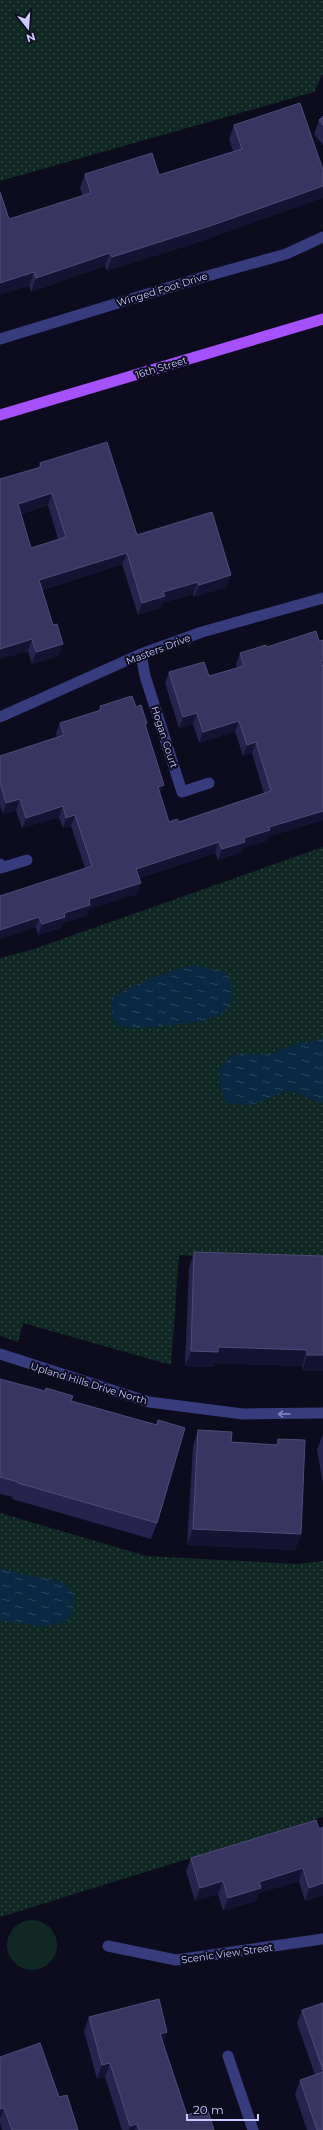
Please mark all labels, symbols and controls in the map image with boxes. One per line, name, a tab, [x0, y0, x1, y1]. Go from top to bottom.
north arrow	[8, 8, 48, 48]
text: N	[25, 30, 37, 46]
street label: Winged Foot Drive	[115, 269, 209, 309]
street label: 16th Street	[134, 353, 189, 381]
street label: Masters Drive	[124, 631, 192, 668]
street label: Hogan Court	[148, 704, 181, 770]
street label: Upland Hills Drive North	[29, 1360, 149, 1407]
one-way arrow	[278, 1410, 291, 1418]
street label: Scenic View Street	[180, 1941, 274, 1966]
scale bar	[187, 2096, 258, 2122]
text: 20 m	[193, 2102, 224, 2117]

